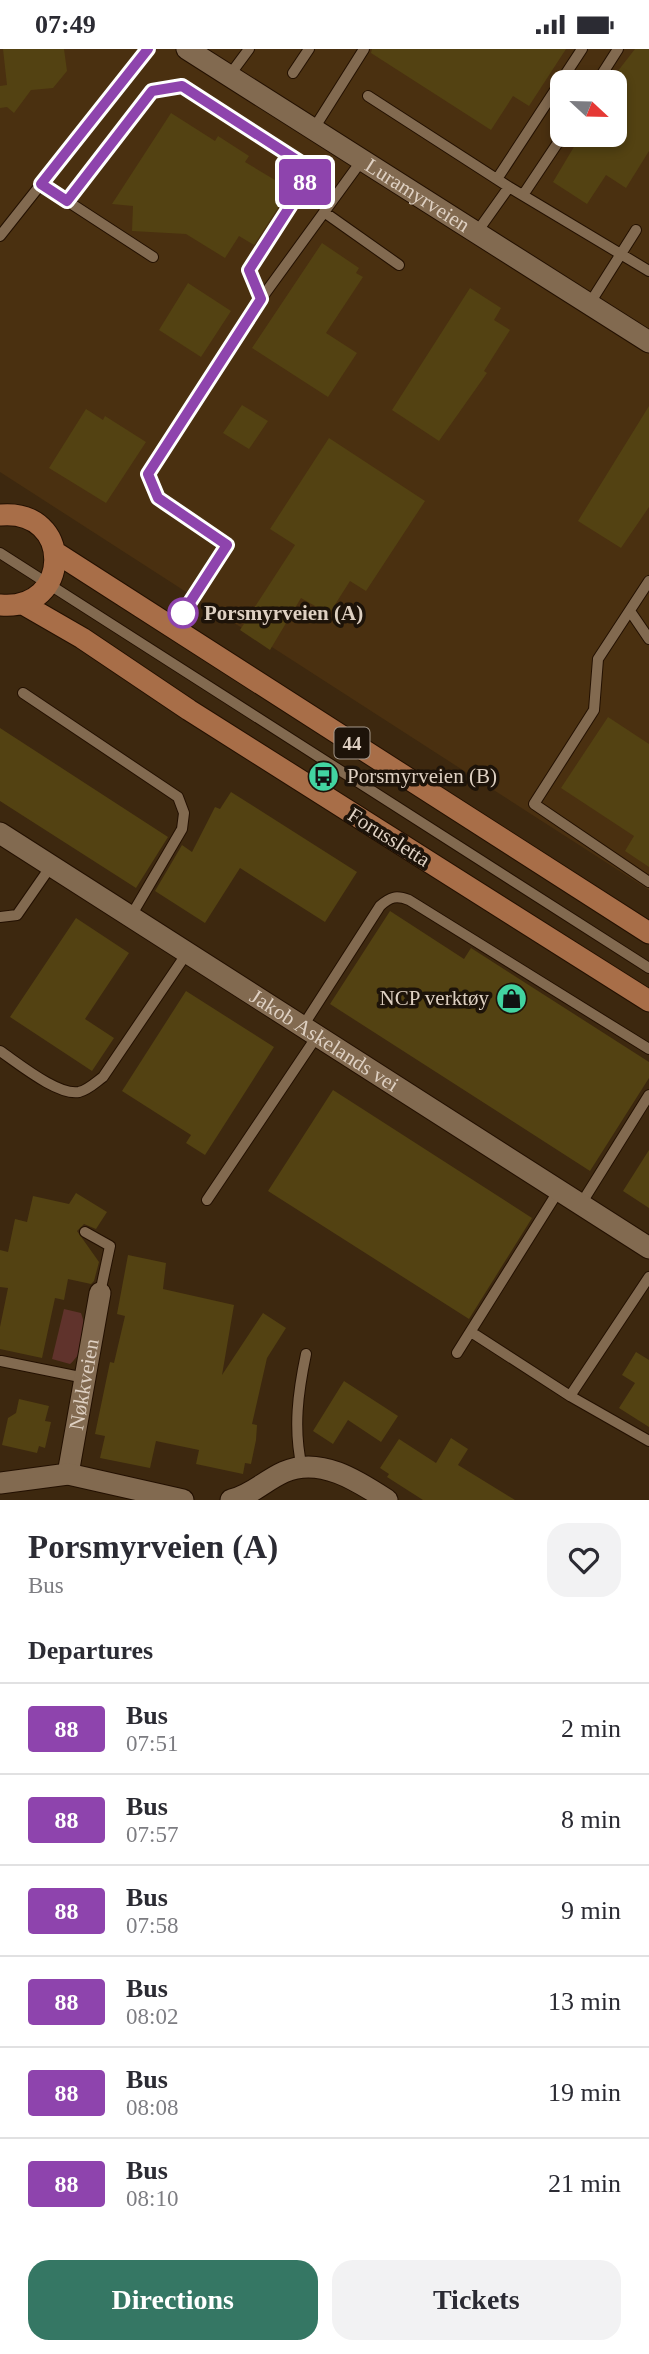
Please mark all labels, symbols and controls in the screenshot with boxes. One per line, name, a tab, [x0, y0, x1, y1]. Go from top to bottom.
text: 07:49	[35, 10, 96, 39]
north arrow	[550, 70, 626, 147]
map controls	[550, 70, 627, 147]
street label: Luramyrveien	[361, 153, 475, 237]
line badge: 88	[274, 159, 336, 205]
text: 88	[293, 169, 317, 195]
marker: Porsmyrveien (A)	[168, 598, 198, 628]
place label: Porsmyrveien (A)	[204, 601, 363, 625]
road number: 44	[334, 727, 370, 758]
bus stop icon: Porsmyrveien (B)	[307, 759, 341, 793]
place label: Porsmyrveien (B)	[347, 764, 497, 788]
street label: Forussletta	[344, 802, 435, 872]
shop icon: NCP verktøy	[495, 981, 529, 1015]
street label: Jakob Askelands vei	[246, 984, 403, 1097]
place label: NCP verktøy	[380, 986, 489, 1010]
street label: Nøkkveien	[64, 1336, 104, 1432]
button: heart	[547, 1523, 621, 1597]
text: Porsmyrveien (A)	[28, 1529, 278, 1565]
text: Bus	[28, 1573, 64, 1598]
text: Departures	[28, 1636, 153, 1665]
text: Bus	[126, 1701, 168, 1730]
text: 2 min	[561, 1714, 621, 1743]
text: 88	[55, 1716, 79, 1742]
text: 07:51	[126, 1731, 178, 1756]
text: Bus	[126, 1792, 168, 1821]
text: 8 min	[561, 1805, 621, 1834]
text: 88	[55, 1807, 79, 1833]
text: 07:57	[126, 1822, 178, 1847]
text: Bus	[126, 1883, 168, 1912]
text: 9 min	[561, 1896, 621, 1925]
text: 88	[55, 1898, 79, 1924]
text: 07:58	[126, 1913, 178, 1938]
text: Bus	[126, 1974, 168, 2003]
text: 13 min	[548, 1987, 621, 2016]
text: 88	[55, 1989, 79, 2015]
text: 08:02	[126, 2004, 178, 2029]
text: Bus	[126, 2065, 168, 2094]
text: 19 min	[548, 2078, 621, 2107]
text: 88	[55, 2080, 79, 2106]
text: 08:08	[126, 2095, 178, 2120]
text: Bus	[126, 2156, 168, 2185]
text: 21 min	[548, 2169, 621, 2198]
text: 88	[55, 2171, 79, 2197]
text: 08:10	[126, 2186, 178, 2211]
button: Directions	[28, 2260, 318, 2340]
button: Tickets	[332, 2260, 621, 2340]

